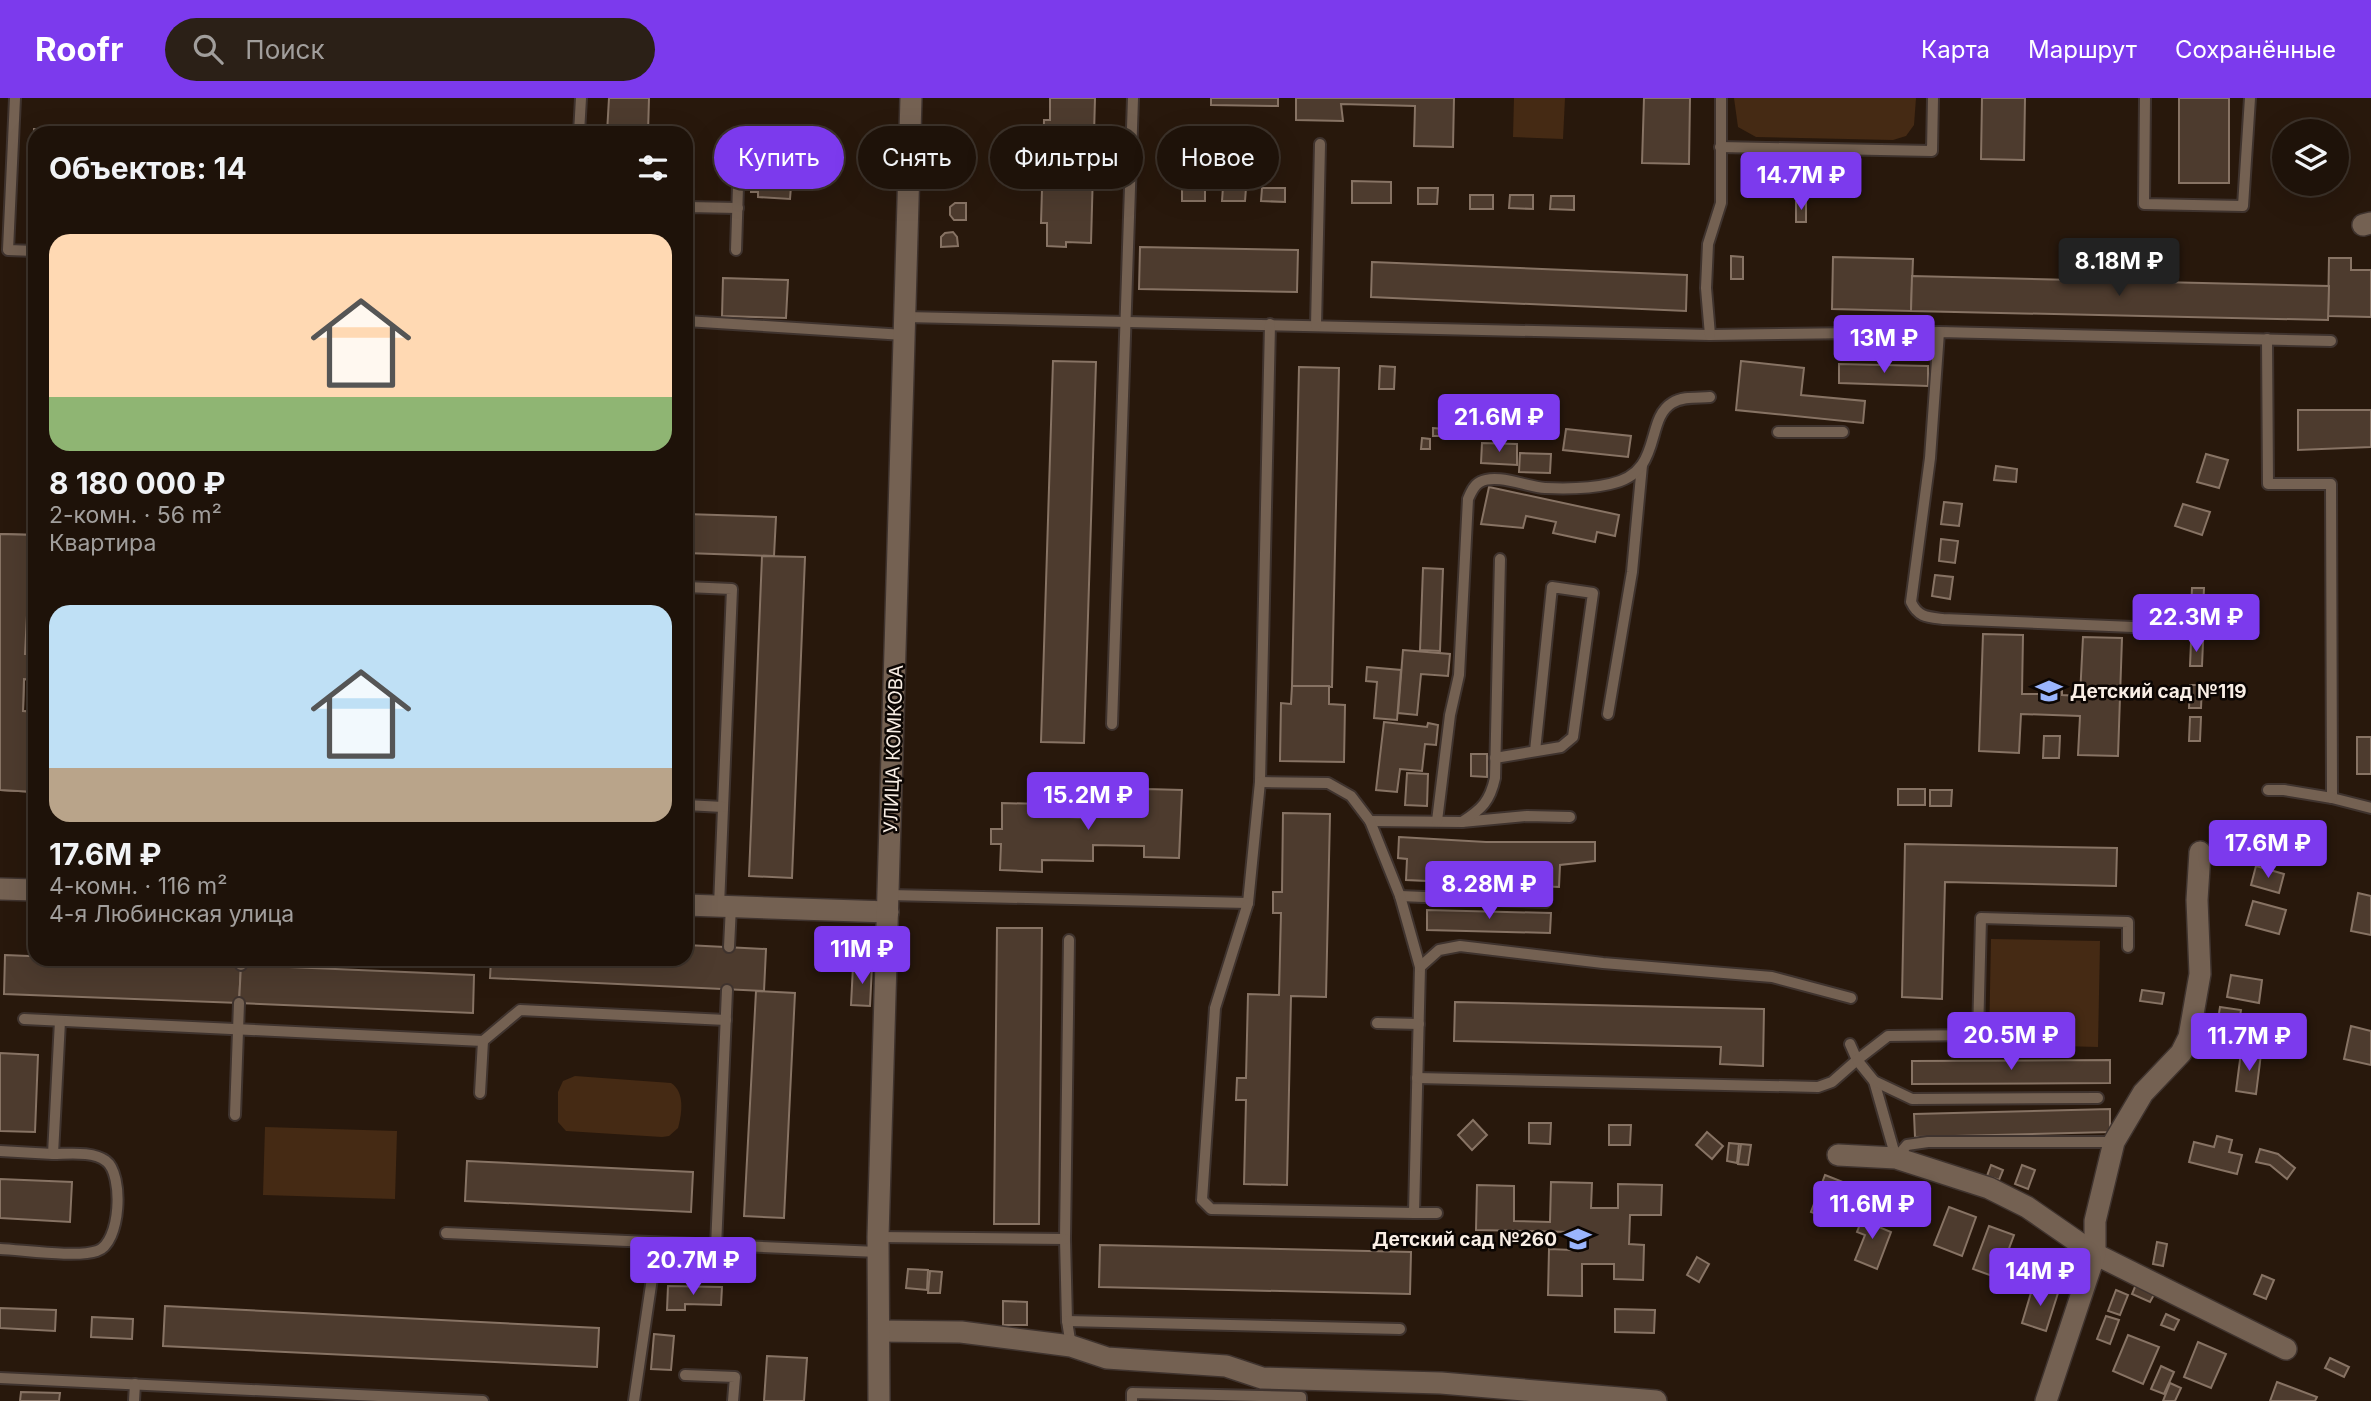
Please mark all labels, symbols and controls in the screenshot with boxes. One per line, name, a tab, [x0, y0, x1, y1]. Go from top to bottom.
search box	[165, 18, 655, 81]
text: Roofr	[35, 29, 123, 69]
icon: search	[189, 30, 227, 68]
text: Поиск	[245, 34, 325, 65]
text: Карта	[1921, 35, 1990, 64]
text: Маршрут	[2028, 35, 2137, 64]
text: Сохранённые	[2175, 35, 2336, 64]
map controls	[2272, 119, 2349, 196]
button: layers	[2272, 119, 2349, 196]
chip: Купить	[714, 126, 844, 189]
chip: Снять	[858, 126, 976, 189]
chip: Фильтры	[990, 126, 1143, 189]
chip: Новое	[1157, 126, 1279, 189]
icon: filters	[634, 149, 672, 187]
text: Объектов: 14	[49, 150, 247, 186]
pin: 14.7M ₽	[1736, 152, 1866, 212]
text: 14.7M ₽	[1756, 161, 1846, 189]
pin: 8.18M ₽	[2054, 238, 2184, 298]
text: 8.18M ₽	[2075, 247, 2163, 275]
icon: home	[298, 280, 424, 406]
pin: 13M ₽	[1835, 316, 1933, 375]
text: 13M ₽	[1850, 324, 1918, 352]
pin: 21.6M ₽	[1434, 394, 1564, 454]
text: 21.6M ₽	[1454, 403, 1544, 431]
text: 8 180 000 ₽	[49, 465, 225, 501]
text: 2-комн. · 56 m²	[49, 501, 222, 529]
text: Квартира	[49, 529, 156, 557]
pin: 22.3M ₽	[2131, 594, 2261, 654]
text: 22.3M ₽	[2149, 603, 2243, 631]
icon: home	[298, 651, 424, 777]
street label: УЛИЦА КОМКОВА	[879, 664, 908, 834]
school or university icon: Детский сад №119	[2034, 676, 2064, 706]
place label: Детский сад №119	[2070, 680, 2247, 703]
pin: 15.2M ₽	[1023, 772, 1153, 832]
text: 15.2M ₽	[1043, 781, 1133, 809]
pin: 17.6M ₽	[2203, 820, 2333, 880]
text: 17.6M ₽	[2225, 829, 2311, 857]
text: 17.6M ₽	[49, 836, 162, 872]
pin: 8.28M ₽	[1424, 862, 1554, 921]
text: 8.28M ₽	[1441, 870, 1537, 898]
text: 4-комн. · 116 m²	[49, 872, 227, 900]
text: 4-я Любинская улица	[49, 900, 294, 928]
pin: 11M ₽	[813, 926, 911, 986]
text: 11M ₽	[830, 935, 894, 963]
pin: 20.5M ₽	[1946, 1012, 2076, 1072]
pin: 11.7M ₽	[2184, 1014, 2314, 1073]
text: 20.5M ₽	[1963, 1021, 2059, 1049]
text: 11.7M ₽	[2207, 1022, 2291, 1050]
pin: 11.6M ₽	[1807, 1182, 1937, 1241]
text: 11.6M ₽	[1829, 1190, 1915, 1218]
school or university icon: Детский сад №260	[1563, 1224, 1593, 1254]
place label: Детский сад №260	[1372, 1228, 1557, 1251]
pin: 20.7M ₽	[628, 1238, 758, 1297]
text: 20.7M ₽	[646, 1246, 740, 1274]
pin: 14M ₽	[1991, 1248, 2089, 1308]
text: 14M ₽	[2005, 1257, 2075, 1285]

